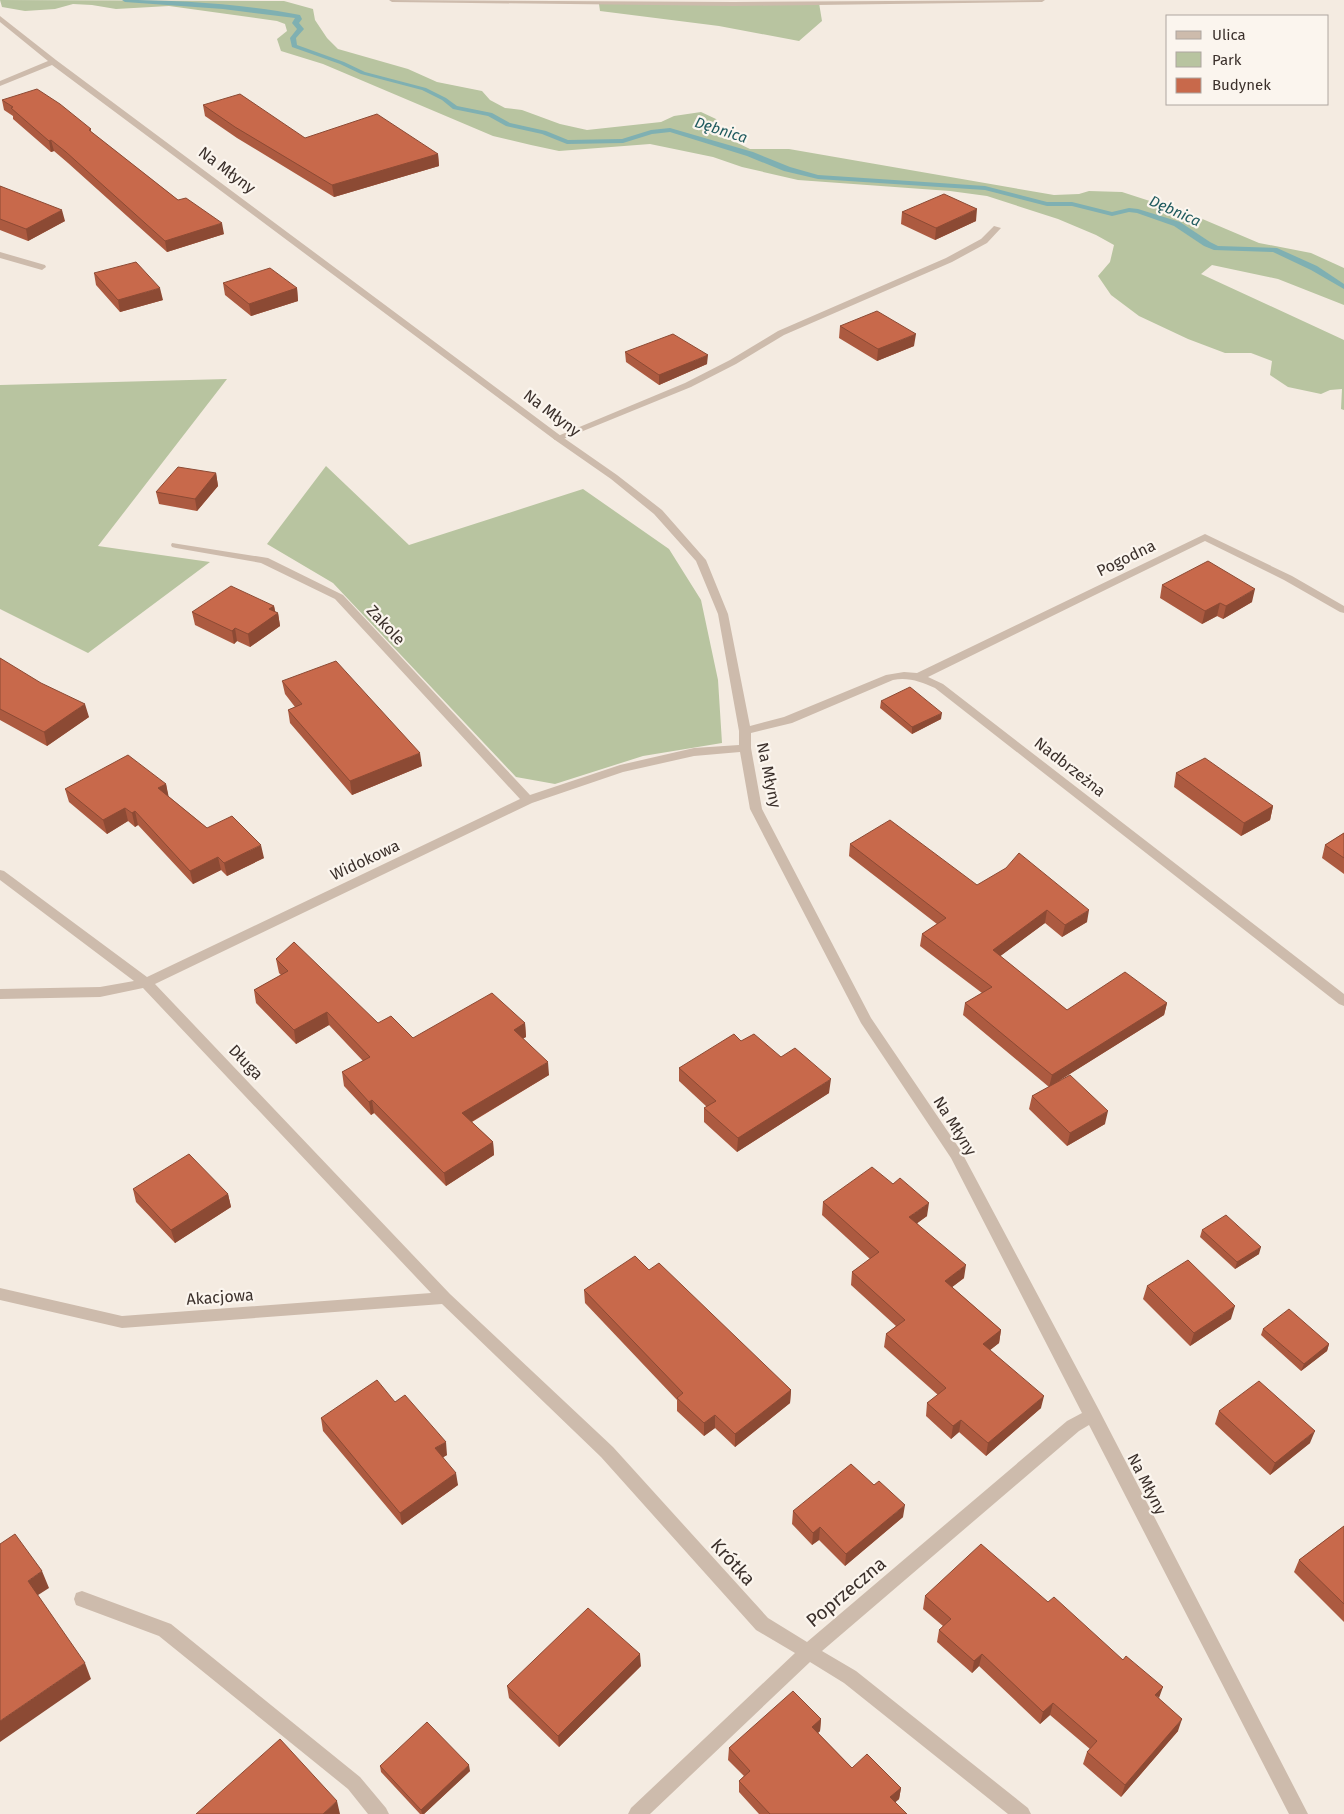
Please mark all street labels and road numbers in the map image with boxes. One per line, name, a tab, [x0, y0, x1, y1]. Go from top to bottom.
street label: Na Młyny	[195, 142, 259, 198]
street label: Na Młyny	[520, 385, 584, 441]
street label: Pogodna	[1093, 536, 1159, 580]
street label: Zakole	[363, 601, 409, 649]
street label: Nadbrzeżna	[1031, 733, 1109, 801]
street label: Na Młyny	[753, 741, 785, 810]
street label: Widokowa	[327, 836, 403, 884]
street label: Długa	[225, 1041, 267, 1083]
street label: Na Młyny	[929, 1093, 981, 1159]
street label: Akacjowa	[186, 1285, 254, 1309]
street label: Na Młyny	[1123, 1450, 1171, 1518]
street label: Krótka	[706, 1534, 760, 1590]
street label: Poprzeczna	[801, 1552, 891, 1632]

